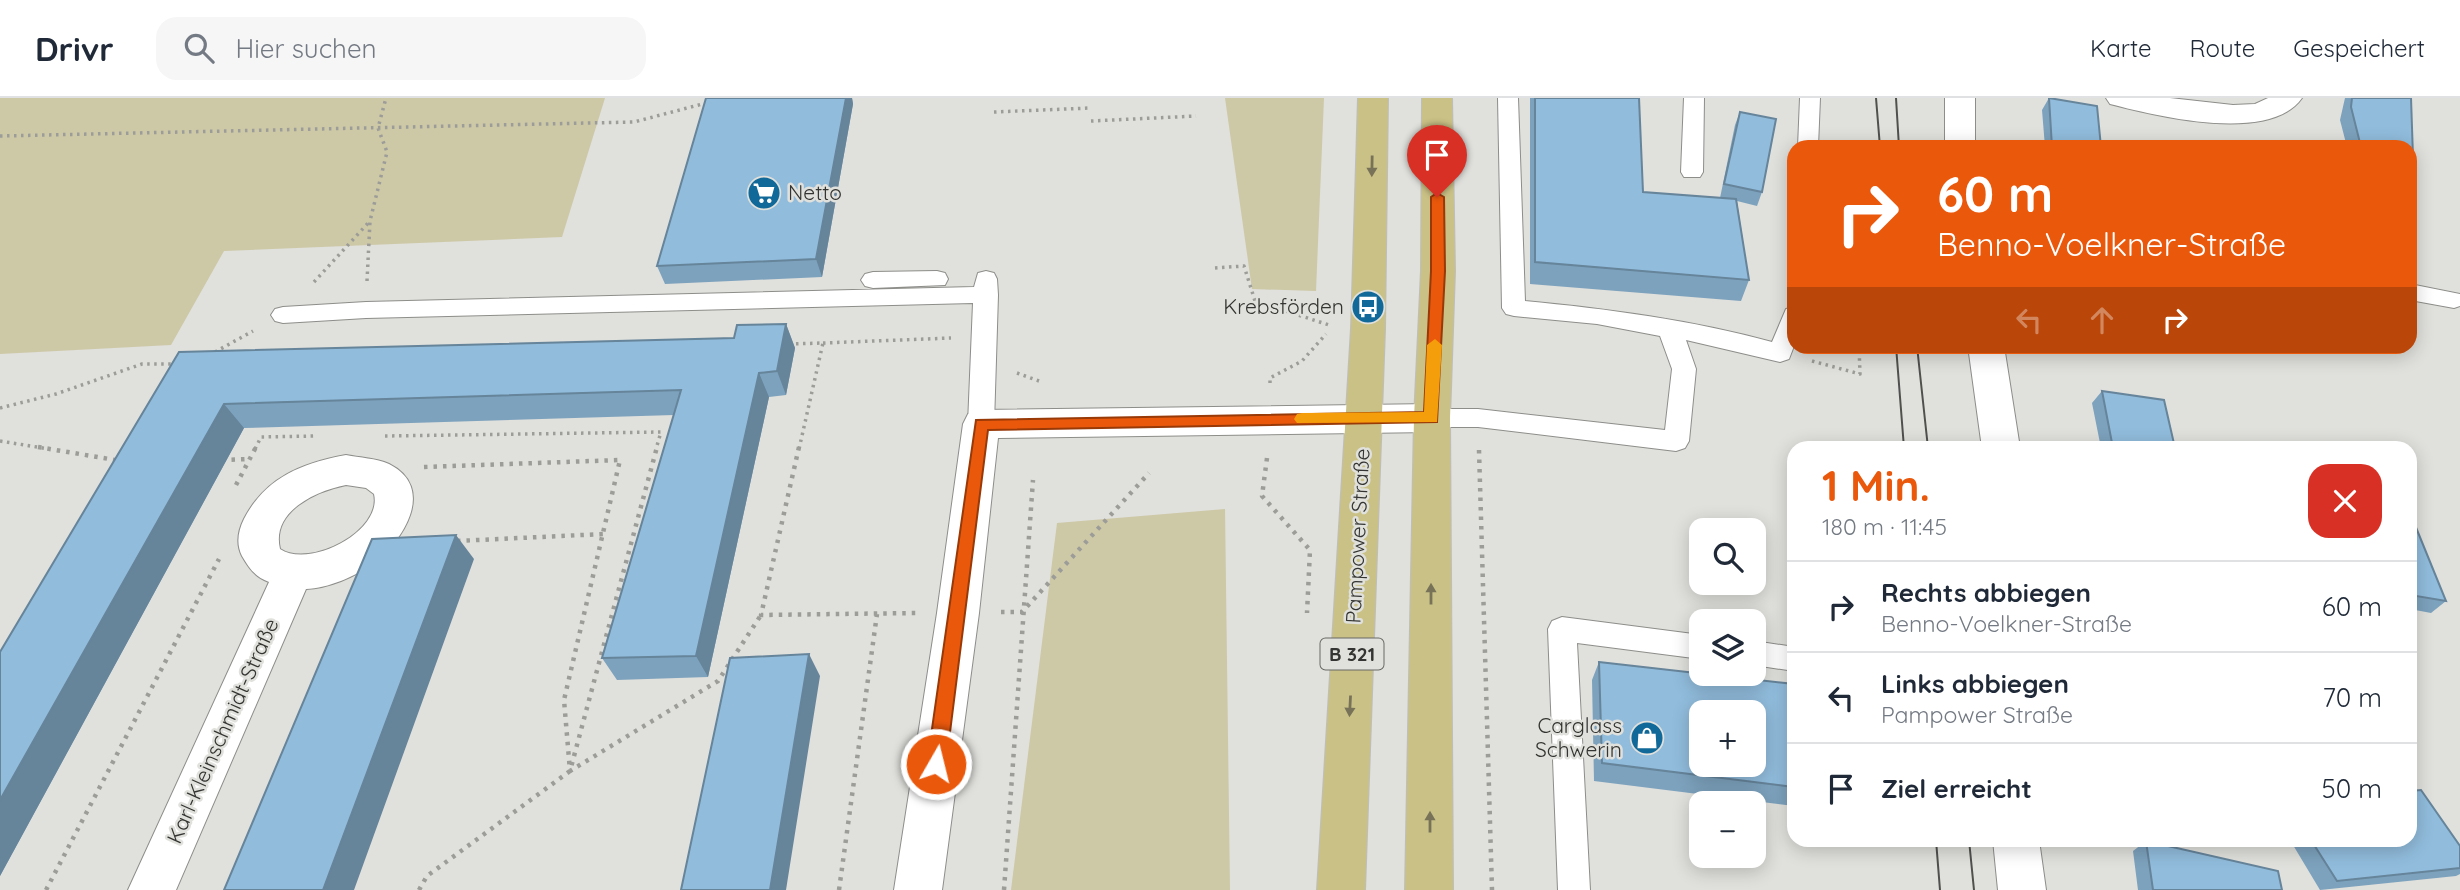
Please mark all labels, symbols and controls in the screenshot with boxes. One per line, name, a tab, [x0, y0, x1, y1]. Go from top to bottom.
search box	[156, 17, 646, 80]
text: Drivr	[35, 28, 114, 69]
icon: search	[180, 29, 218, 67]
text: Hier suchen	[236, 32, 377, 65]
text: Karte	[2090, 33, 2152, 63]
text: Route	[2190, 33, 2255, 63]
text: Gespeichert	[2293, 33, 2425, 63]
pin	[1407, 125, 1467, 197]
icon: arrive	[1418, 136, 1456, 174]
one-way arrow	[1366, 155, 1377, 177]
text: 60 m	[1937, 163, 2053, 224]
icon: right	[1822, 168, 1913, 259]
supermarket icon: Netto	[745, 174, 783, 212]
place label: Netto	[788, 179, 842, 205]
text: Benno-Voelkner-Straße	[1937, 224, 2286, 264]
bus stop icon: Krebsförden	[1349, 288, 1387, 326]
place label: Krebsförden	[1223, 293, 1344, 319]
icon: left	[2010, 301, 2048, 339]
icon: ahead	[2083, 301, 2121, 339]
icon: right	[2156, 301, 2194, 339]
street label: Pampower Straße	[1339, 448, 1375, 624]
text: 1 Min.	[1822, 459, 1930, 512]
button: close	[2308, 464, 2382, 538]
text: 180 m · 11:45	[1822, 512, 1947, 541]
map controls	[1689, 518, 1766, 868]
button: search	[1689, 518, 1766, 595]
text: Rechts abbiegen	[1881, 576, 2091, 609]
one-way arrow	[1425, 583, 1437, 605]
icon: right	[1822, 588, 1860, 626]
text: 60 m	[2322, 590, 2382, 623]
button: layers	[1689, 609, 1766, 686]
text: Benno-Voelkner-Straße	[1881, 609, 2132, 638]
street label: Karl-Kleinschmidt-Straße	[161, 614, 284, 847]
road number: B 321	[1320, 638, 1384, 670]
text: Links abbiegen	[1881, 667, 2069, 700]
icon: left	[1822, 679, 1860, 717]
text: 70 m	[2322, 681, 2382, 714]
one-way arrow	[1344, 696, 1355, 718]
button: +	[1689, 700, 1766, 777]
text: Pampower Straße	[1881, 700, 2073, 729]
place label: Carglass Schwerin	[1535, 712, 1622, 762]
shop icon: Carglass Schwerin	[1628, 719, 1666, 757]
position arrow	[899, 727, 973, 801]
icon: arrive	[1822, 770, 1860, 808]
text: Ziel erreicht	[1881, 772, 2032, 805]
text: 50 m	[2322, 772, 2382, 805]
button: −	[1689, 791, 1766, 868]
one-way arrow	[1424, 811, 1436, 833]

